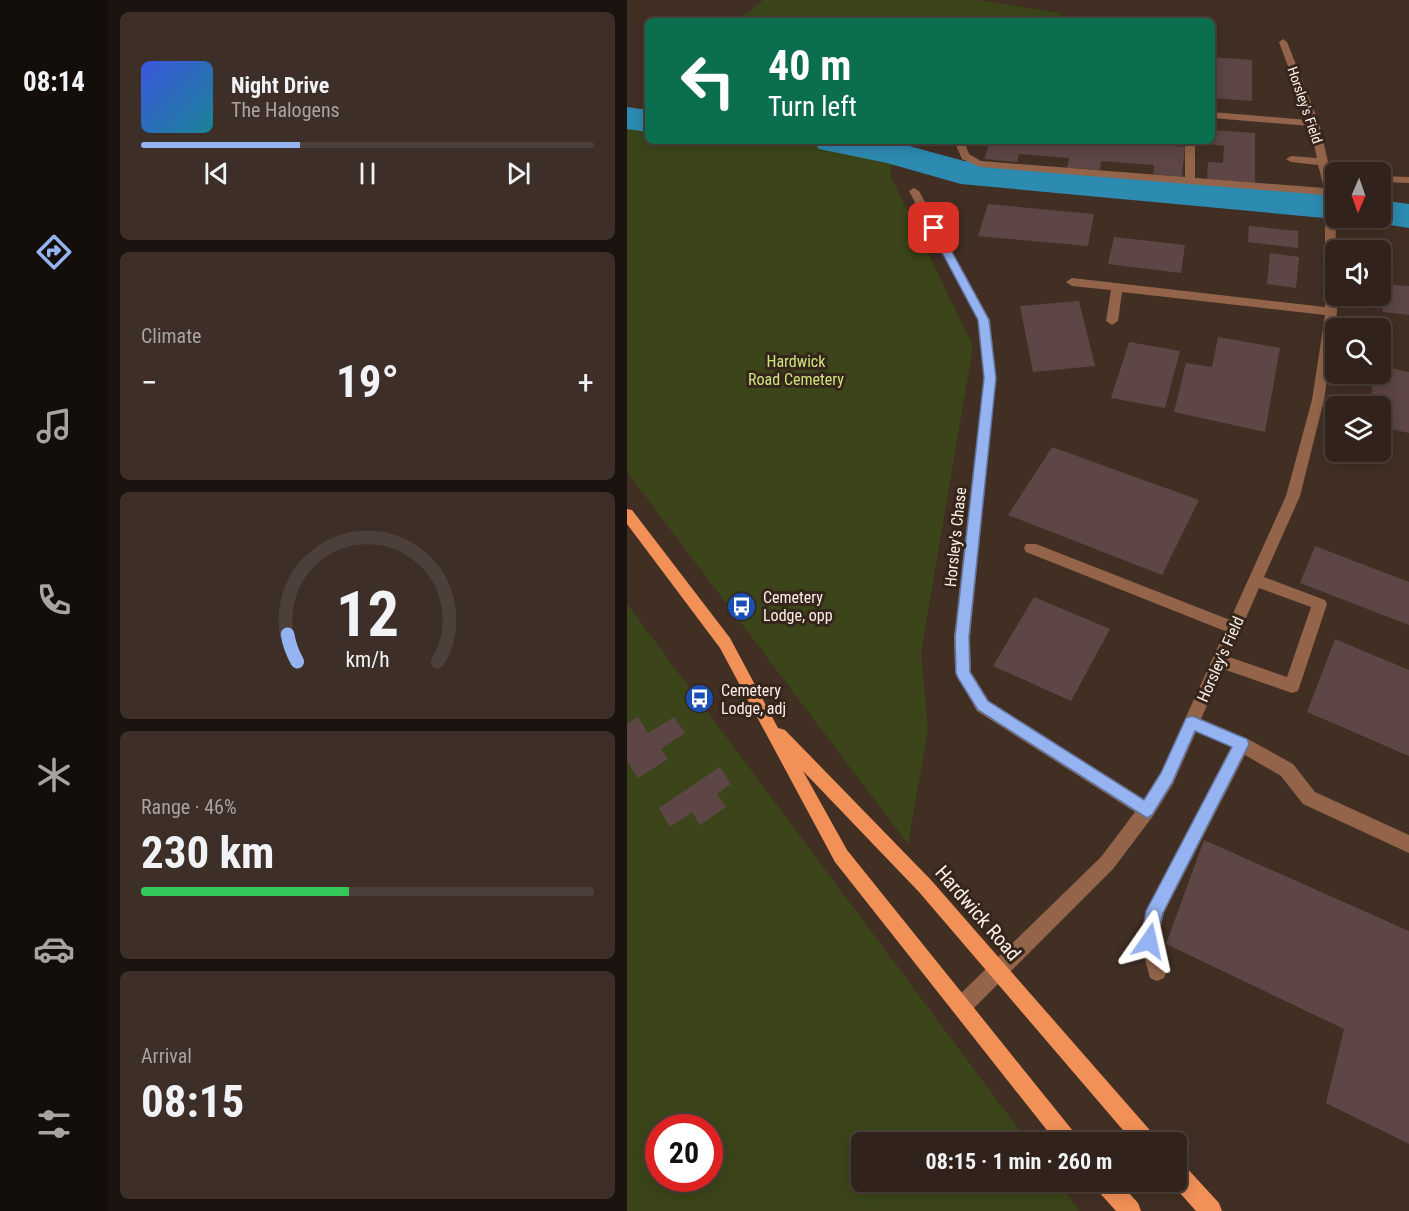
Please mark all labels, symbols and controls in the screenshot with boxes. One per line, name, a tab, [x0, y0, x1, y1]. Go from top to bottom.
text: 40 m	[768, 41, 851, 90]
icon: left	[669, 42, 747, 120]
street label: Horsley's Field	[1284, 65, 1326, 145]
text: 08:14	[23, 66, 85, 98]
text: Night Drive	[231, 73, 329, 98]
text: Turn left	[768, 91, 857, 123]
text: The Halogens	[231, 98, 340, 122]
icon: previous	[200, 157, 233, 190]
icon: pause	[351, 157, 384, 190]
icon: next	[502, 157, 535, 190]
north arrow	[1325, 162, 1391, 228]
map controls	[1325, 162, 1391, 462]
pin	[908, 202, 959, 253]
icon: arrive	[917, 211, 950, 244]
icon: directions	[33, 231, 75, 273]
button: sound	[1325, 240, 1391, 306]
button: search	[1325, 318, 1391, 384]
text: Climate	[141, 324, 201, 348]
park label: Hardwick Road Cemetery	[748, 352, 844, 389]
text: 19°	[336, 355, 399, 408]
text: −	[141, 363, 158, 402]
text: +	[578, 363, 594, 402]
button: layers	[1325, 396, 1391, 462]
icon: music	[33, 405, 75, 447]
street label: Horsley's Chase	[941, 486, 970, 588]
icon: phone	[33, 579, 75, 621]
text: 12	[336, 579, 399, 652]
place label: Cemetery Lodge, opp	[763, 588, 833, 625]
bus stop icon: Cemetery Lodge, opp	[726, 590, 758, 622]
street label: Horsley's Field	[1193, 614, 1248, 705]
text: km/h	[345, 648, 390, 673]
place label: Cemetery Lodge, adj	[721, 681, 786, 718]
bus stop icon: Cemetery Lodge, adj	[684, 683, 716, 715]
icon: climate	[33, 754, 75, 796]
text: Range · 46%	[141, 795, 237, 819]
text: 230 km	[141, 826, 274, 879]
street label: Hardwick Road	[930, 860, 1026, 966]
position arrow	[1117, 909, 1181, 973]
icon: car	[33, 928, 75, 970]
text: Arrival	[141, 1044, 192, 1068]
text: 08:15	[141, 1075, 244, 1128]
icon: filters	[33, 1103, 75, 1145]
speed limit sign: 20	[645, 1114, 723, 1192]
text: 08:15 · 1 min · 260 m	[926, 1149, 1112, 1174]

